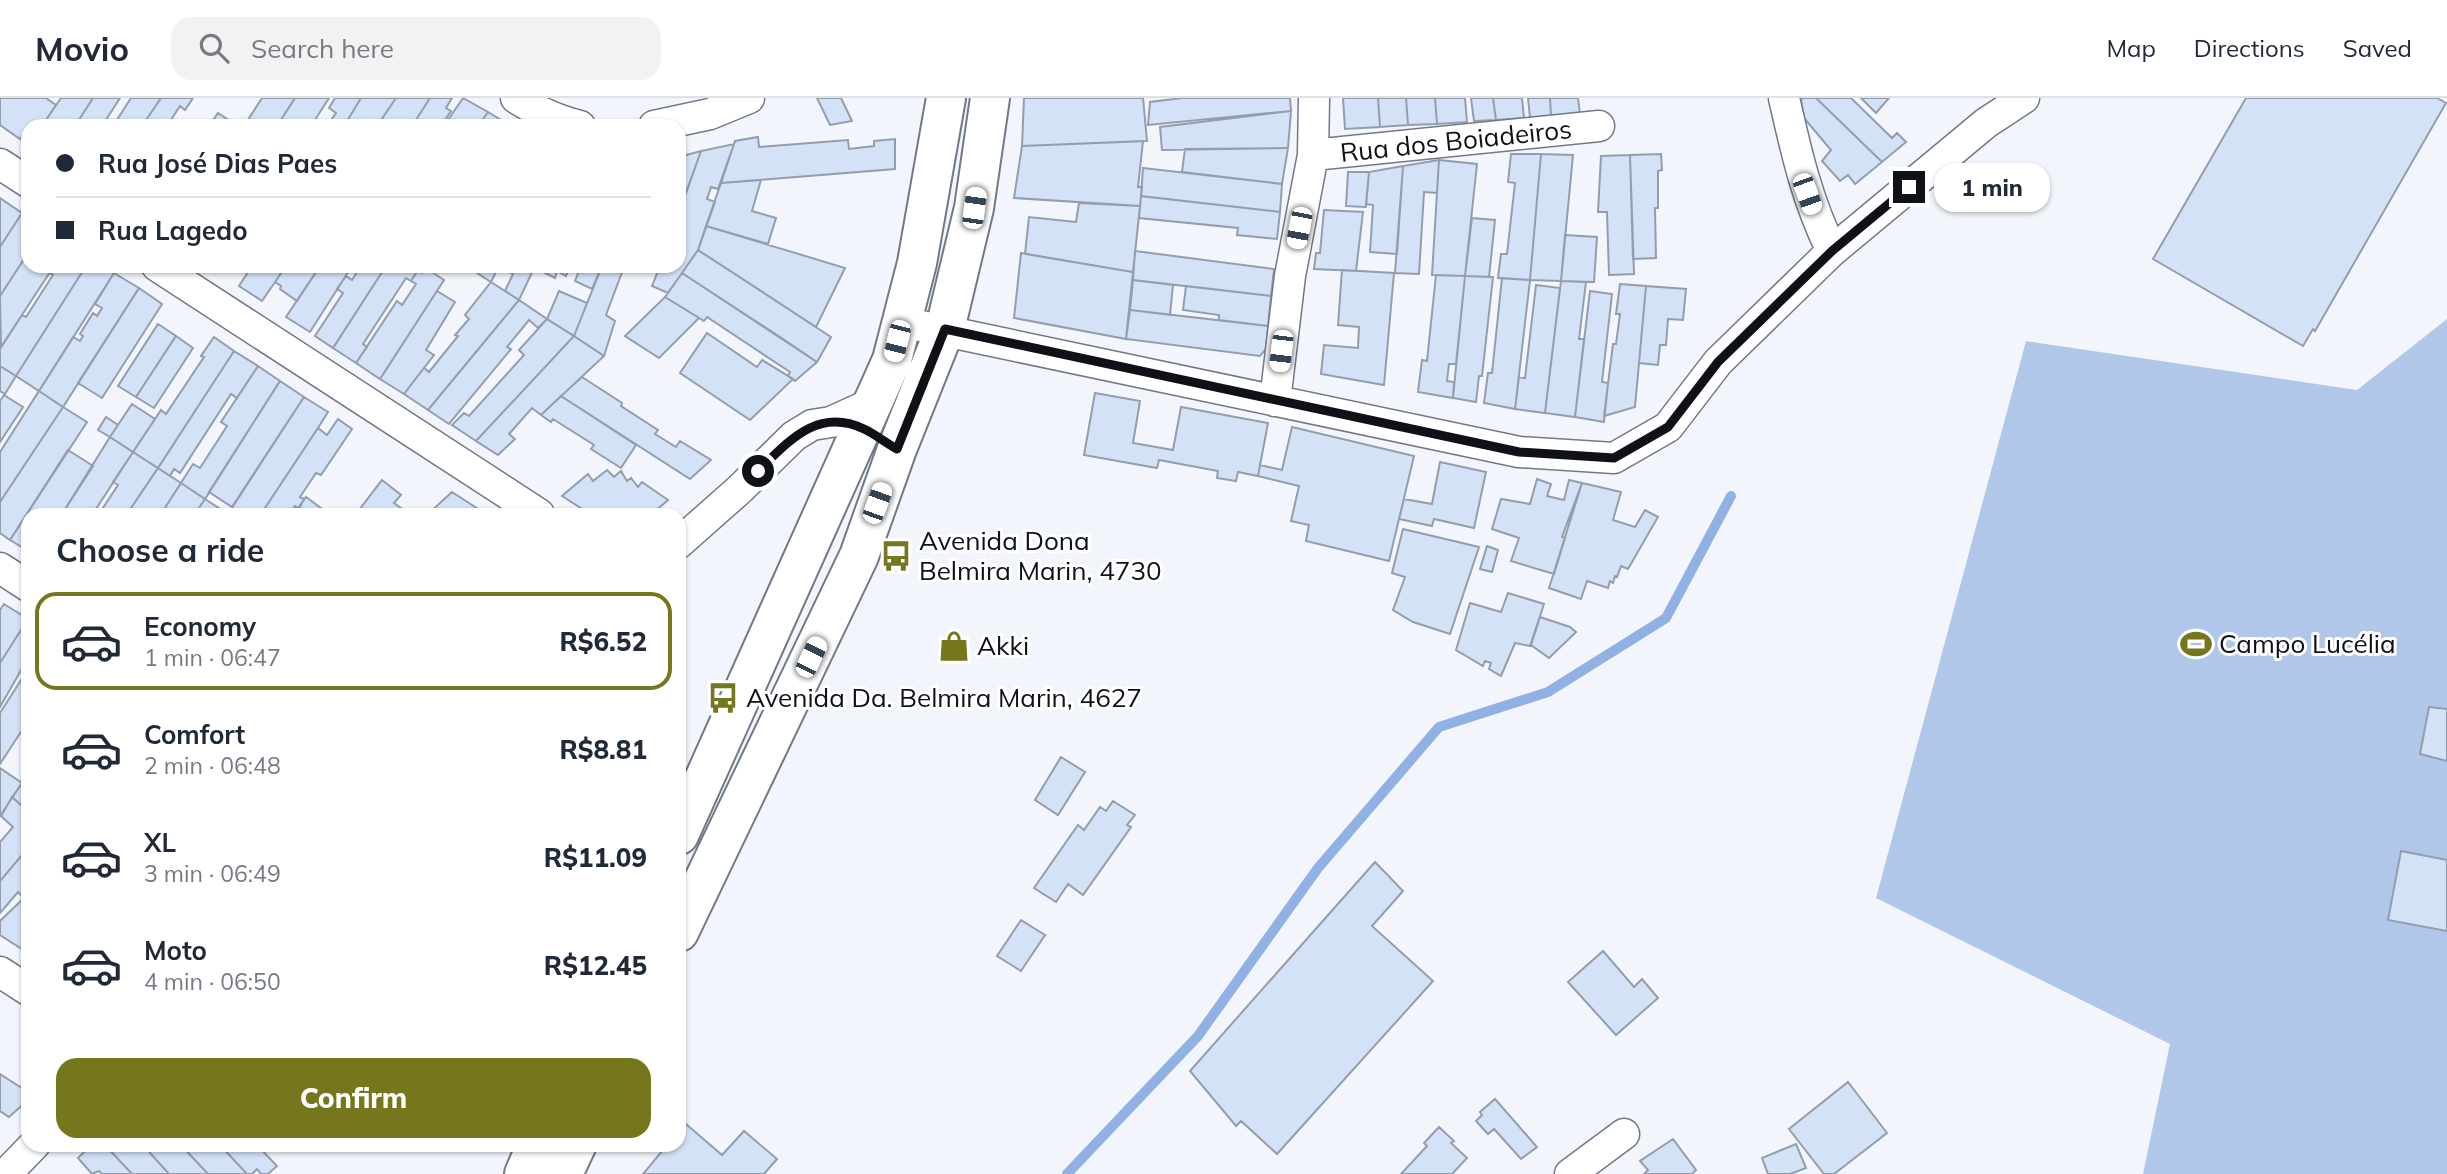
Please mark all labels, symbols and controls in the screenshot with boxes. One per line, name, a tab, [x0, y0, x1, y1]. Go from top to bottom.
search box	[171, 17, 661, 80]
text: Movio	[35, 28, 129, 69]
icon: search	[195, 29, 233, 67]
text: Search here	[251, 32, 394, 65]
text: Map	[2106, 33, 2156, 63]
text: Directions	[2194, 33, 2305, 63]
text: Saved	[2343, 33, 2412, 63]
street label: Rua dos Boiadeiros	[1338, 112, 1573, 169]
text: Rua José Dias Paes	[98, 147, 337, 180]
callout: 1 min	[1934, 162, 2049, 212]
car	[1790, 171, 1825, 217]
route end	[1893, 171, 1925, 203]
text: 1 min	[1961, 173, 2023, 202]
car	[961, 186, 988, 230]
car	[1285, 205, 1314, 251]
text: Rua Lagedo	[98, 214, 248, 247]
car	[882, 318, 913, 364]
car	[1269, 329, 1294, 373]
route start	[742, 455, 774, 487]
car	[860, 480, 895, 526]
place label: Avenida Dona Belmira Marin, 4730	[919, 524, 1162, 587]
text: Choose a ride	[56, 530, 264, 570]
bus stop icon: Avenida Dona Belmira Marin, 4730	[879, 539, 913, 573]
icon: car	[60, 610, 123, 673]
text: Economy	[144, 610, 256, 643]
text: R$6.52	[559, 625, 647, 658]
sports icon: Campo Lucélia	[2179, 627, 2213, 661]
place label: Campo Lucélia	[2219, 627, 2396, 660]
shop icon: Akki	[937, 629, 971, 663]
place label: Akki	[977, 629, 1029, 662]
car	[793, 634, 830, 680]
text: 1 min · 06:47	[144, 643, 281, 672]
bus stop icon: Avenida Da. Belmira Marin, 4627	[706, 681, 740, 715]
place label: Avenida Da. Belmira Marin, 4627	[746, 681, 1142, 714]
icon: car	[60, 718, 123, 781]
text: Comfort	[144, 718, 245, 751]
text: R$8.81	[559, 733, 647, 766]
text: 2 min · 06:48	[144, 751, 281, 780]
icon: car	[60, 826, 123, 889]
text: XL	[144, 826, 176, 859]
text: R$11.09	[544, 841, 647, 874]
text: 3 min · 06:49	[144, 859, 281, 888]
icon: car	[60, 934, 123, 997]
text: Moto	[144, 934, 207, 967]
text: R$12.45	[544, 949, 647, 982]
text: 4 min · 06:50	[144, 967, 281, 996]
button: Confirm	[56, 1058, 651, 1138]

